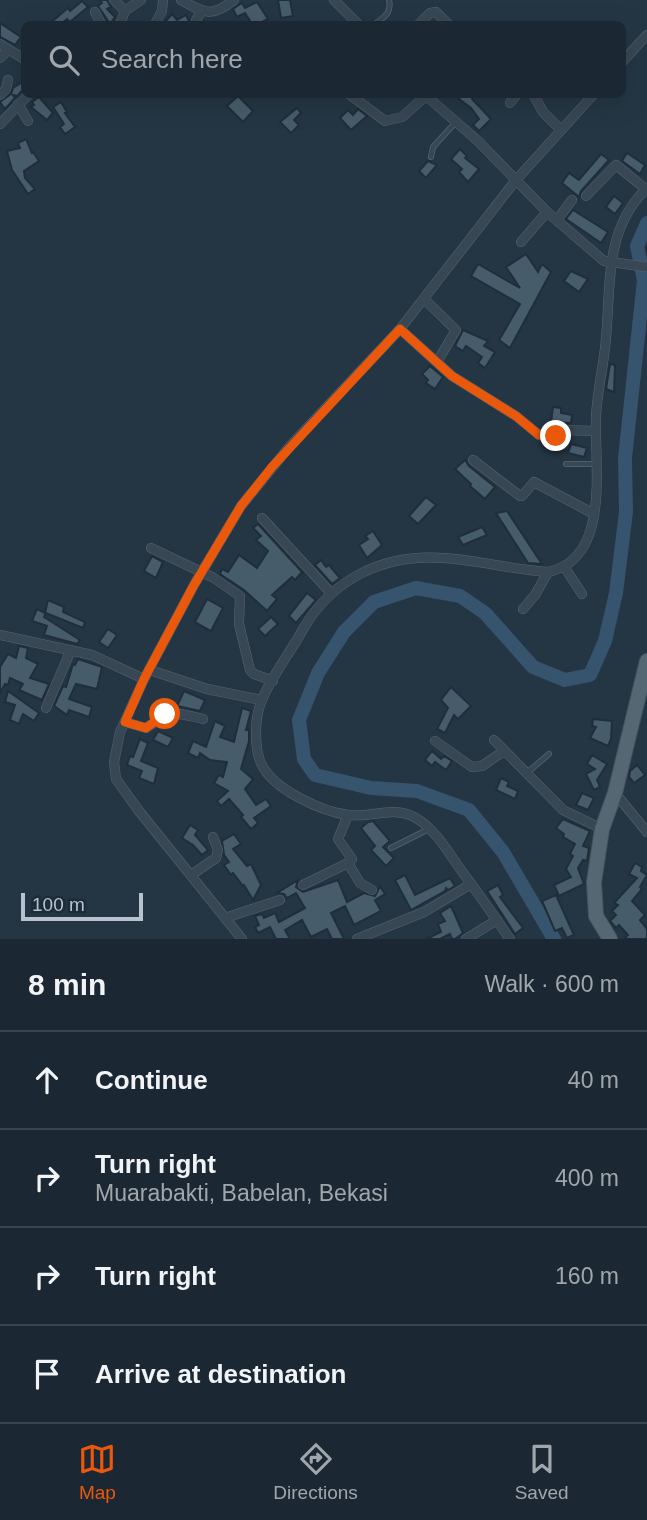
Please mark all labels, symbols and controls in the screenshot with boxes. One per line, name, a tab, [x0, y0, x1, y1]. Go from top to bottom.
search box	[21, 21, 626, 98]
icon: search	[45, 41, 83, 79]
text: Search here	[101, 44, 243, 74]
route end	[540, 420, 571, 451]
route start	[149, 698, 180, 729]
scale bar	[21, 890, 144, 922]
text: 100 m	[32, 894, 85, 915]
text: 8 min	[28, 968, 106, 1001]
text: Walk · 600 m	[484, 971, 619, 997]
icon: ahead	[28, 1061, 66, 1099]
text: Continue	[95, 1065, 208, 1095]
text: 40 m	[568, 1067, 619, 1093]
text: Turn right	[95, 1149, 216, 1179]
icon: right	[28, 1159, 66, 1197]
text: 400 m	[555, 1165, 619, 1191]
text: Muarabakti, Babelan, Bekasi	[95, 1180, 388, 1206]
icon: right	[28, 1257, 66, 1295]
text: Turn right	[95, 1261, 216, 1291]
text: 160 m	[555, 1263, 619, 1289]
icon: arrive	[28, 1355, 66, 1393]
text: Arrive at destination	[95, 1359, 346, 1389]
tab: Map	[78, 1440, 116, 1504]
tab: Directions	[273, 1440, 358, 1504]
tab: Saved	[515, 1440, 569, 1504]

